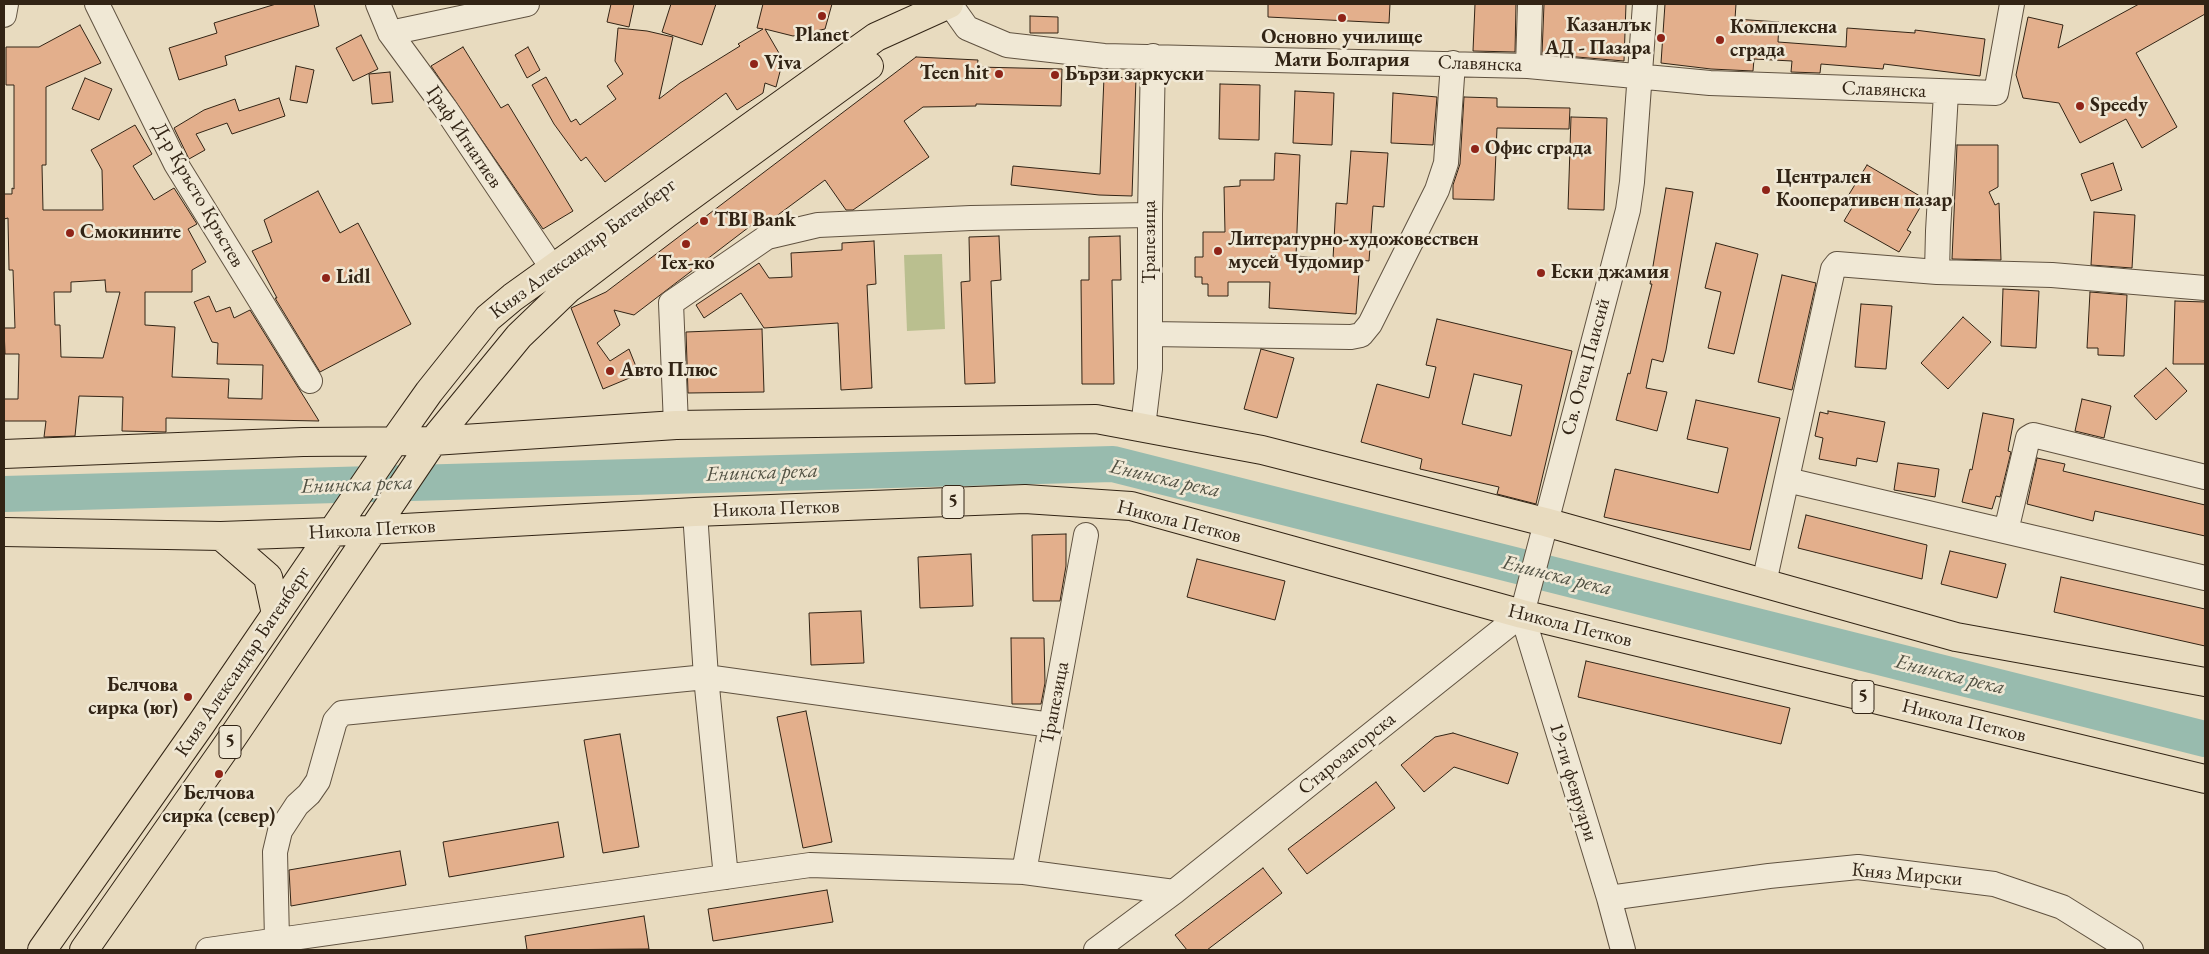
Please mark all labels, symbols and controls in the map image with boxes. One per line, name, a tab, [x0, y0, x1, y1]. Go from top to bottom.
marker: Planet	[816, 10, 828, 22]
marker: Основно училище Мати Болгария	[1336, 12, 1348, 24]
place label: Казанлък АД - Пазара	[1545, 14, 1651, 61]
place label: Комплексна сграда	[1730, 16, 1837, 63]
place label: Planet	[795, 24, 849, 48]
place label: Основно училище Мати Болгария	[1261, 26, 1423, 73]
marker: Казанлък АД - Пазара	[1655, 32, 1667, 44]
marker: Комплексна сграда	[1714, 34, 1726, 46]
street label: Славянска	[1437, 51, 1523, 77]
place label: Viva	[764, 52, 801, 76]
marker: Viva	[748, 58, 760, 70]
place label: Teen hit	[920, 62, 989, 86]
place label: Бързи заркуски	[1065, 63, 1204, 87]
marker: Teen hit	[993, 68, 1005, 80]
marker: Бързи заркуски	[1049, 69, 1061, 81]
street label: Славянска	[1841, 77, 1927, 103]
street label: Граф Игнатиев	[421, 81, 507, 193]
place label: Speedy	[2090, 94, 2148, 118]
marker: Speedy	[2074, 100, 2086, 112]
street label: Д-р Кръсто Кръстев	[147, 118, 249, 272]
place label: Офис сграда	[1485, 137, 1592, 161]
marker: Офис сграда	[1469, 143, 1481, 155]
place label: Централен Кооперативен пазар	[1776, 166, 1952, 213]
street label: Княз Александър Батенберг	[485, 173, 681, 325]
marker: Централен Кооперативен пазар	[1760, 184, 1772, 196]
street label: Трапезица	[1138, 200, 1162, 284]
place label: TBI Bank	[714, 209, 796, 233]
marker: TBI Bank	[698, 215, 710, 227]
place label: Смокините	[80, 221, 181, 245]
marker: Смокините	[64, 227, 76, 239]
place label: Литературно-художовествен мусей Чудомир	[1228, 228, 1479, 275]
marker: Тех-ко	[680, 238, 692, 250]
marker: Литературно-художовествен мусей Чудомир	[1212, 245, 1224, 257]
place label: Тех-ко	[657, 252, 715, 276]
place label: Ески джамия	[1551, 261, 1669, 285]
place label: Lidl	[336, 266, 370, 290]
marker: Ески джамия	[1535, 267, 1547, 279]
marker: Lidl	[320, 272, 332, 284]
street label: Св. Отец Паисий	[1556, 296, 1616, 438]
place label: Авто Плюс	[620, 359, 717, 383]
marker: Авто Плюс	[604, 365, 616, 377]
water label: Енинска река	[1108, 454, 1222, 504]
water label: Енинска река	[706, 458, 818, 488]
water label: Енинска река	[301, 470, 413, 500]
road number: 5	[942, 486, 964, 518]
street label: Никола Петков	[712, 495, 840, 523]
street label: Никола Петков	[1114, 495, 1244, 549]
street label: Никола Петков	[308, 515, 436, 545]
water label: Енинска река	[1500, 550, 1614, 602]
street label: Княз Александър Батенберг	[170, 562, 316, 762]
street label: Никола Петков	[1505, 599, 1635, 653]
water label: Енинска река	[1893, 649, 2007, 701]
street label: Трапезица	[1035, 660, 1075, 746]
place label: Белчова сирка (юг)	[88, 674, 178, 721]
road number: 5	[1852, 680, 1874, 714]
marker: Белчова сирка (юг)	[182, 691, 194, 703]
street label: Никола Петков	[1899, 694, 2029, 748]
street label: Старозагорска	[1293, 707, 1401, 801]
street label: 19-ти февруари	[1544, 720, 1602, 844]
road number: 5	[219, 726, 241, 759]
marker: Белчова сирка (север)	[213, 768, 225, 780]
place label: Белчова сирка (север)	[163, 782, 275, 829]
street label: Княз Мирски	[1851, 858, 1963, 892]

